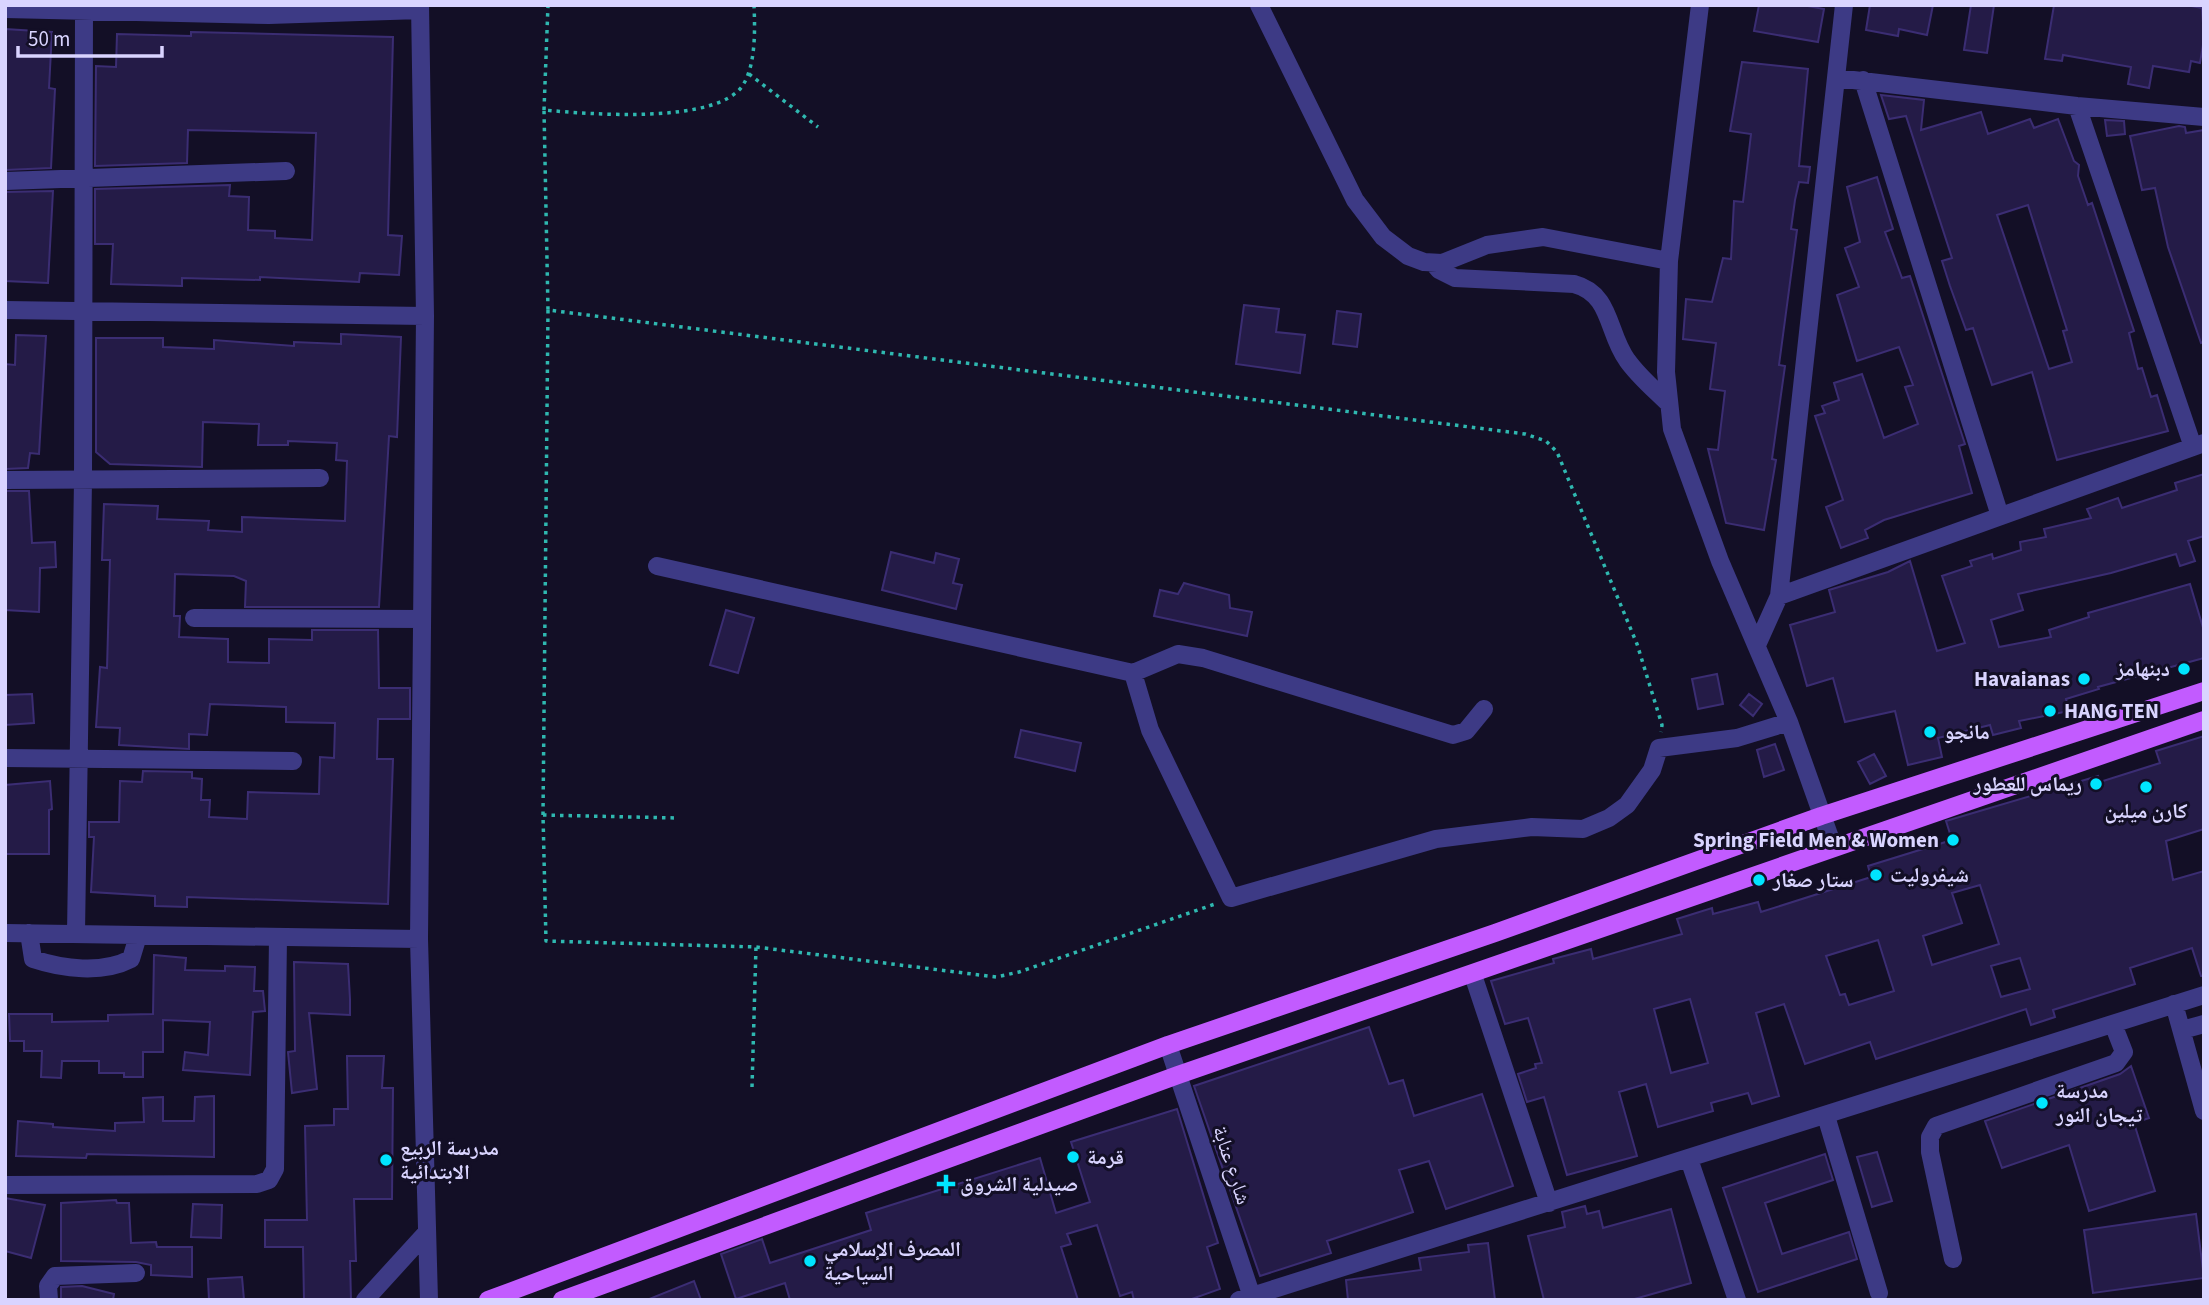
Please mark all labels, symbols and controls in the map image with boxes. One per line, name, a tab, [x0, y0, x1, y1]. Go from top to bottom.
scale bar	[18, 14, 161, 58]
text: 50 m	[28, 24, 70, 54]
place label: دبنهامز	[2115, 654, 2170, 684]
marker: دبنهامز	[2176, 661, 2192, 677]
place label: Havaianas	[1974, 664, 2070, 694]
marker: Havaianas	[2076, 671, 2092, 687]
place label: HANG TEN	[2064, 696, 2159, 726]
marker: HANG TEN	[2042, 703, 2058, 719]
place label: مانجو	[1944, 717, 1990, 747]
marker: مانجو	[1922, 724, 1938, 740]
place label: ريماس للعطور	[1973, 769, 2082, 799]
marker: ريماس للعطور	[2088, 776, 2104, 792]
marker: كارن ميلين	[2138, 779, 2154, 795]
place label: كارن ميلين	[2105, 796, 2187, 826]
place label: Spring Field Men & Women	[1693, 825, 1939, 855]
marker: Spring Field Men & Women	[1945, 832, 1961, 848]
place label: شيفروليت	[1890, 860, 1969, 890]
place label: ستار صغار	[1772, 865, 1854, 895]
marker: شيفروليت	[1868, 867, 1884, 883]
marker: ستار صغار	[1751, 872, 1767, 888]
place label: مدرسة تيجان النور	[2055, 1076, 2143, 1130]
marker: مدرسة تيجان النور	[2034, 1095, 2050, 1111]
street label: شارع عنابة	[1205, 1122, 1259, 1208]
place label: مدرسة الربيع الابتدائية	[400, 1133, 499, 1187]
place label: قرمة	[1087, 1142, 1124, 1172]
marker: قرمة	[1065, 1149, 1081, 1165]
marker: مدرسة الربيع الابتدائية	[378, 1152, 394, 1168]
place label: صيدلية الشروق	[960, 1169, 1078, 1199]
marker: صيدلية الشروق	[938, 1176, 954, 1192]
place label: المصرف الإسلامي السياحية	[824, 1234, 961, 1288]
marker: المصرف الإسلامي السياحية	[802, 1253, 818, 1269]

